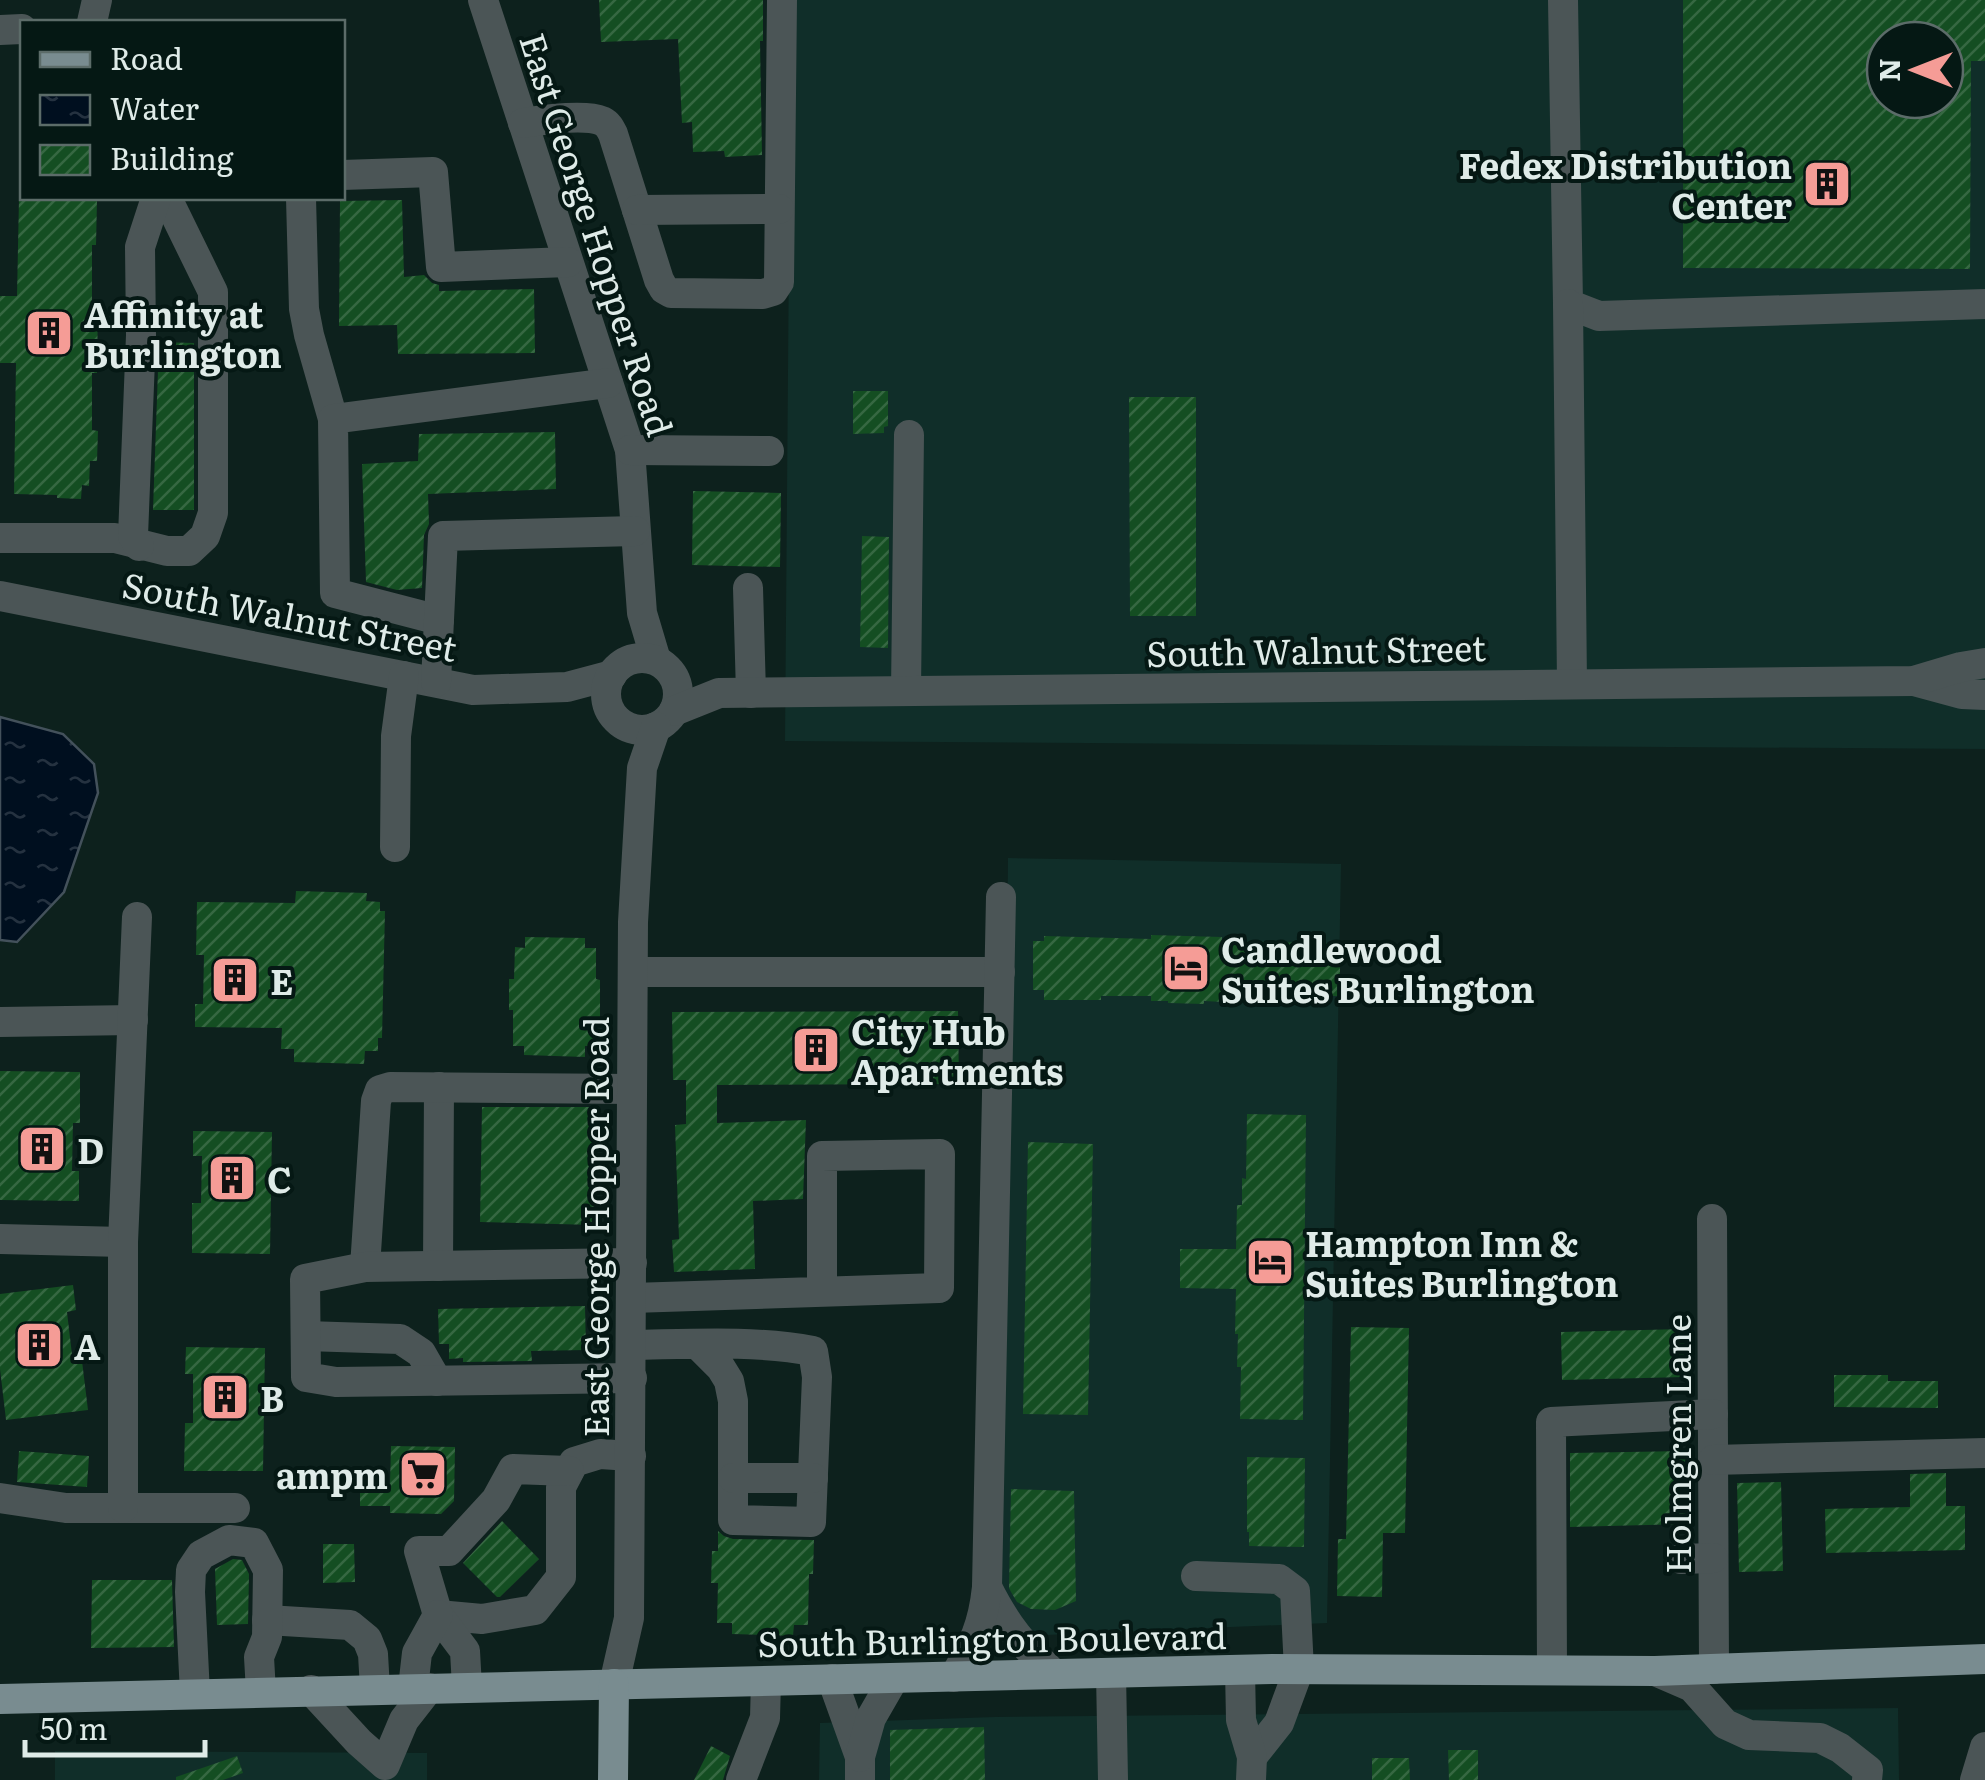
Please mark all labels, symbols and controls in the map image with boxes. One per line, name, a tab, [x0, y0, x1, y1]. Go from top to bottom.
legend	[20, 20, 345, 200]
north arrow	[1865, 20, 1965, 120]
street label: East George Hopper Road	[508, 26, 688, 442]
text: Road	[110, 35, 183, 79]
text: N	[1867, 58, 1909, 82]
text: Water	[110, 85, 199, 129]
text: Building	[110, 135, 234, 179]
place label: Fedex Distribution Center	[1459, 138, 1792, 230]
building icon: Fedex Distribution Center	[1801, 158, 1853, 210]
place label: Affinity at Burlington	[84, 287, 282, 379]
building icon: Affinity at Burlington	[23, 307, 75, 359]
street label: South Walnut Street	[118, 557, 462, 673]
street label: South Walnut Street	[1146, 620, 1486, 678]
place label: Candlewood Suites Burlington	[1221, 922, 1535, 1014]
hotel icon: Candlewood Suites Burlington	[1160, 942, 1212, 994]
building icon: E	[209, 954, 261, 1006]
place label: E	[270, 954, 293, 1006]
place label: City Hub Apartments	[851, 1004, 1063, 1096]
street label: East George Hopper Road	[568, 1017, 620, 1437]
building icon: City Hub Apartments	[790, 1024, 842, 1076]
building icon: D	[16, 1123, 68, 1175]
place label: D	[77, 1123, 104, 1175]
building icon: C	[206, 1152, 258, 1204]
place label: C	[267, 1152, 292, 1204]
place label: Hampton Inn & Suites Burlington	[1305, 1216, 1619, 1308]
hotel icon: Hampton Inn & Suites Burlington	[1244, 1236, 1296, 1288]
street label: Holmgren Lane	[1650, 1314, 1702, 1574]
building icon: A	[13, 1319, 65, 1371]
place label: A	[74, 1319, 101, 1371]
building icon: B	[199, 1371, 251, 1423]
place label: B	[260, 1371, 284, 1423]
place label: ampm	[276, 1448, 388, 1500]
supermarket icon: ampm	[397, 1448, 449, 1500]
street label: South Burlington Boulevard	[757, 1608, 1227, 1668]
scale bar	[25, 1695, 205, 1757]
text: 50 m	[40, 1705, 108, 1749]

